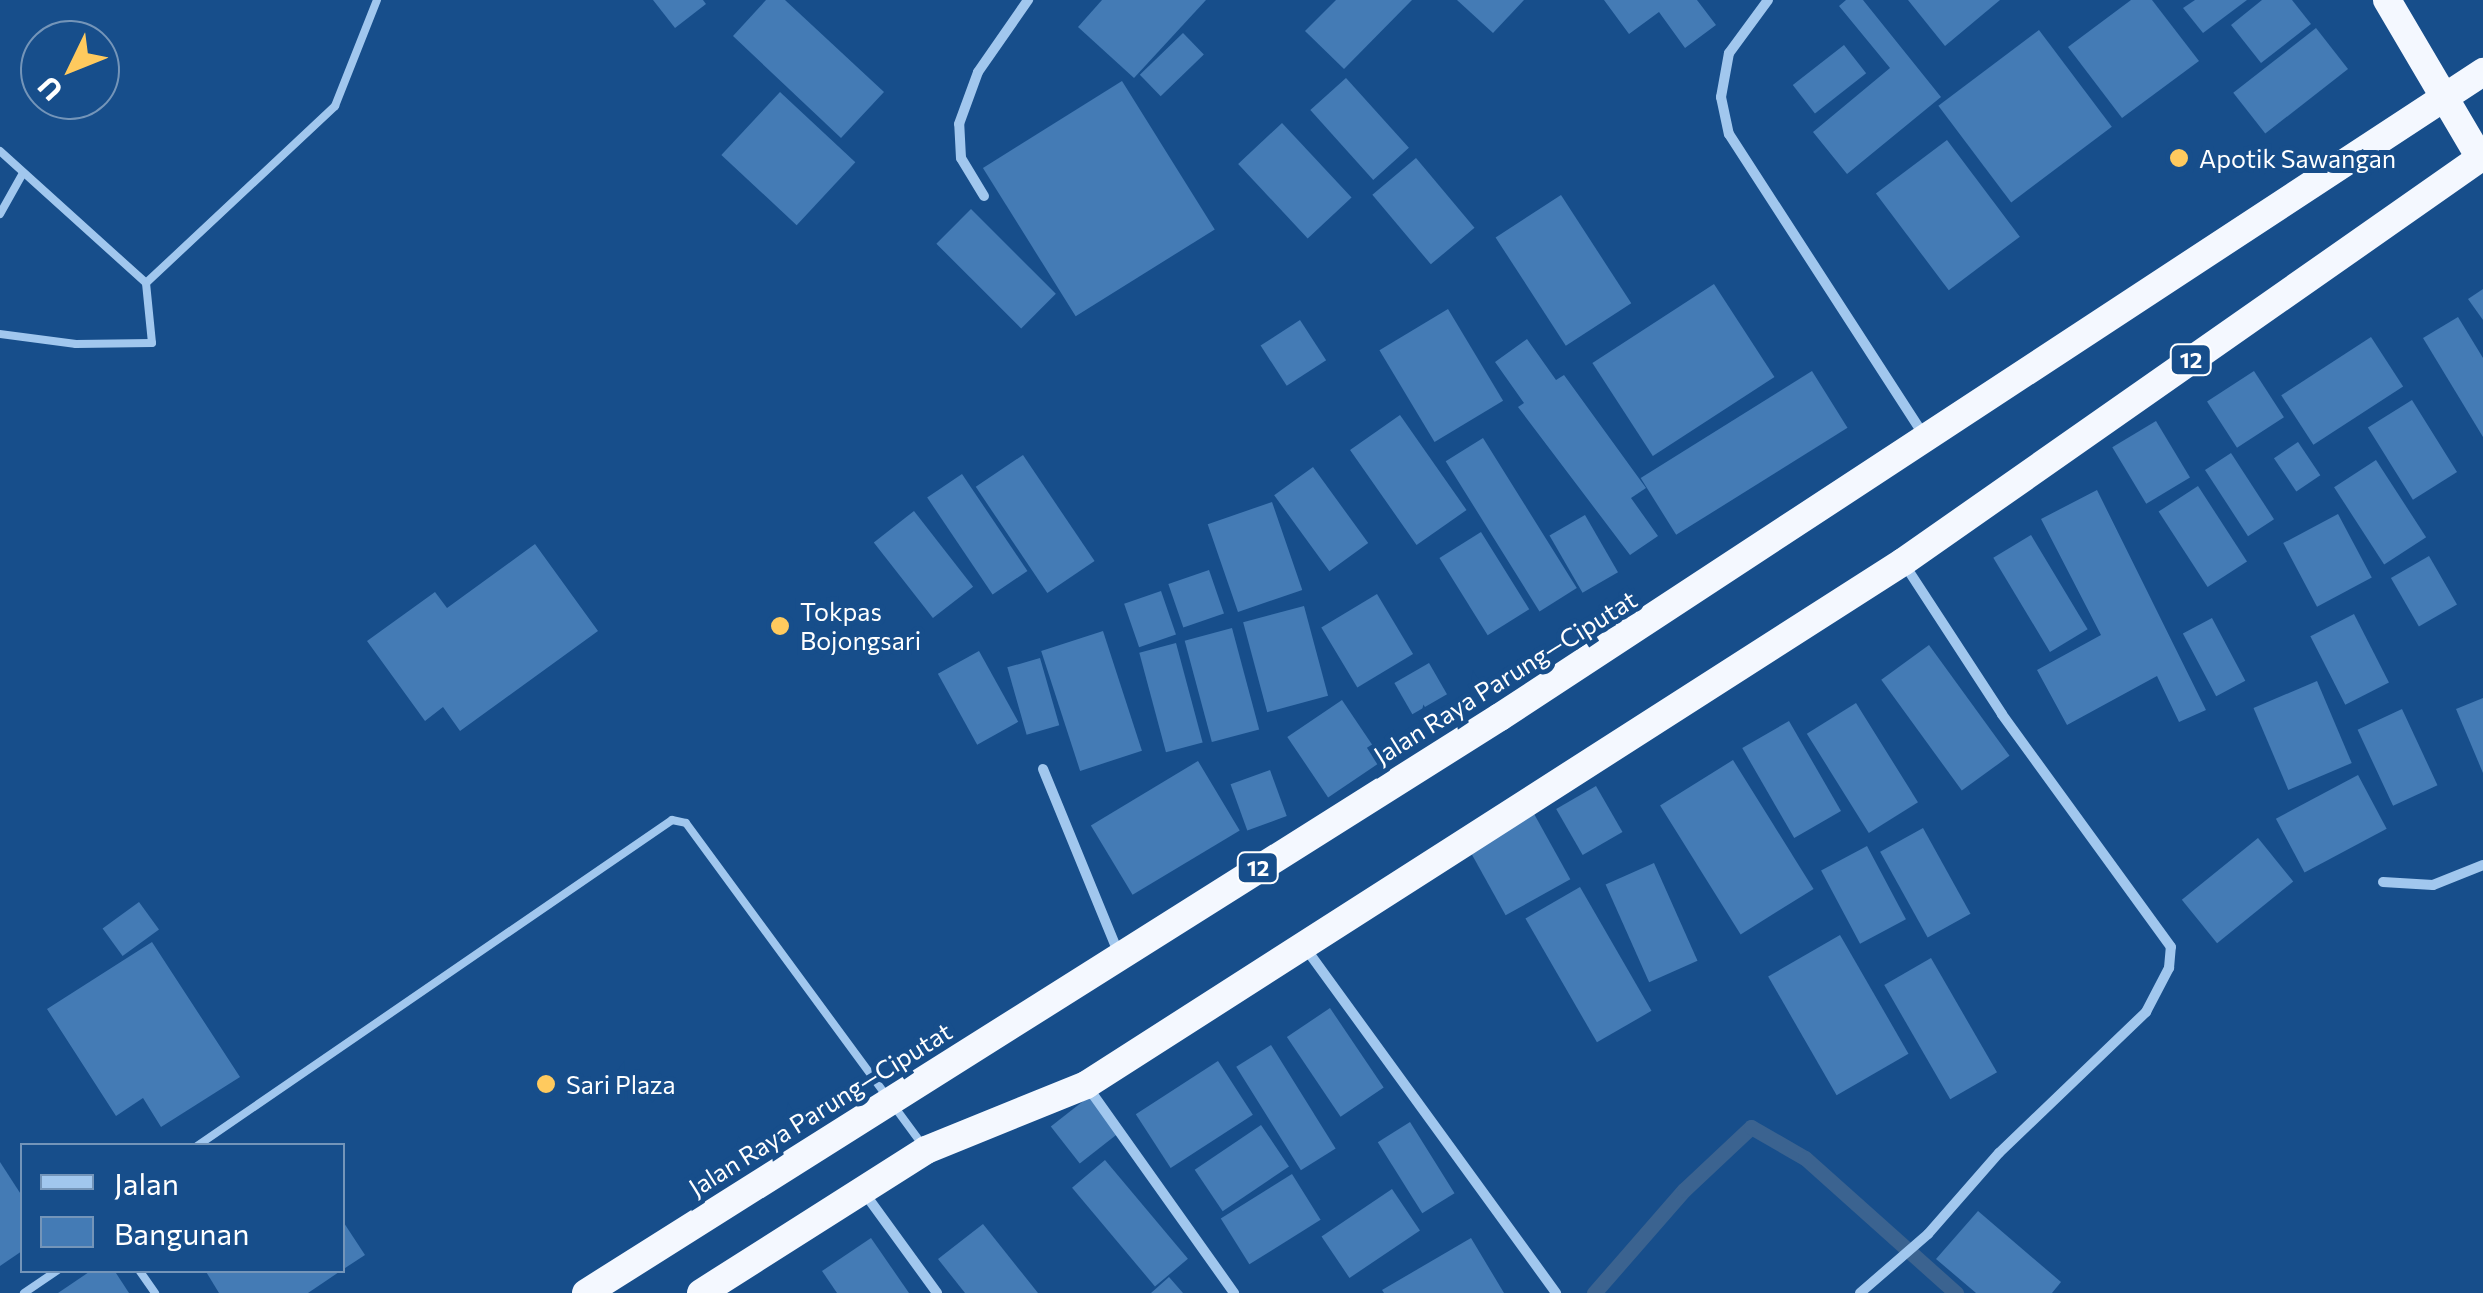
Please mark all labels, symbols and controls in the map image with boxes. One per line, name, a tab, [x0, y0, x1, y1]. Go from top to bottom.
north arrow	[20, 20, 120, 120]
text: U	[30, 70, 69, 108]
place label: Apotik Sawangan	[2199, 143, 2396, 173]
marker: Apotik Sawangan	[2168, 147, 2190, 169]
road number: 12	[2168, 343, 2214, 377]
street label: Jalan Raya Parung—Ciputat	[1368, 584, 1642, 770]
place label: Tokpas Bojongsari	[800, 597, 921, 656]
marker: Tokpas Bojongsari	[769, 615, 791, 637]
road number: 12	[1236, 851, 1280, 885]
street label: Jalan Raya Parung—Ciputat	[683, 1016, 957, 1202]
place label: Sari Plaza	[566, 1069, 676, 1099]
marker: Sari Plaza	[535, 1073, 557, 1095]
legend	[20, 1143, 345, 1273]
text: Jalan	[114, 1164, 179, 1201]
text: Bangunan	[114, 1214, 249, 1251]

